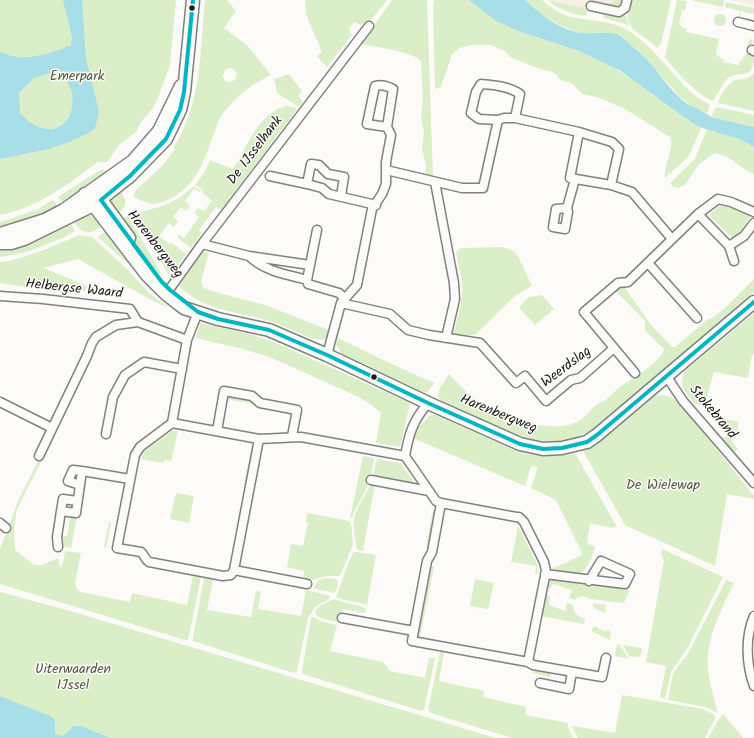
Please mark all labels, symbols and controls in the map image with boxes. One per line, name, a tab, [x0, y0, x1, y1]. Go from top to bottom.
unlabelled marker	[187, 3, 197, 13]
park label: Emerpark	[50, 70, 104, 86]
street label: De IJsselhank	[225, 113, 287, 189]
street label: Harenbergweg	[122, 208, 186, 282]
street label: Helbergse Waard	[25, 277, 123, 303]
street label: Weerdslag	[539, 344, 595, 392]
unlabelled marker	[369, 372, 379, 382]
street label: Stokebrand	[685, 383, 739, 443]
street label: Harenbergweg	[457, 392, 539, 438]
park label: De Wielewap	[626, 479, 700, 495]
park label: Uiterwaarden IJssel	[35, 663, 111, 696]

